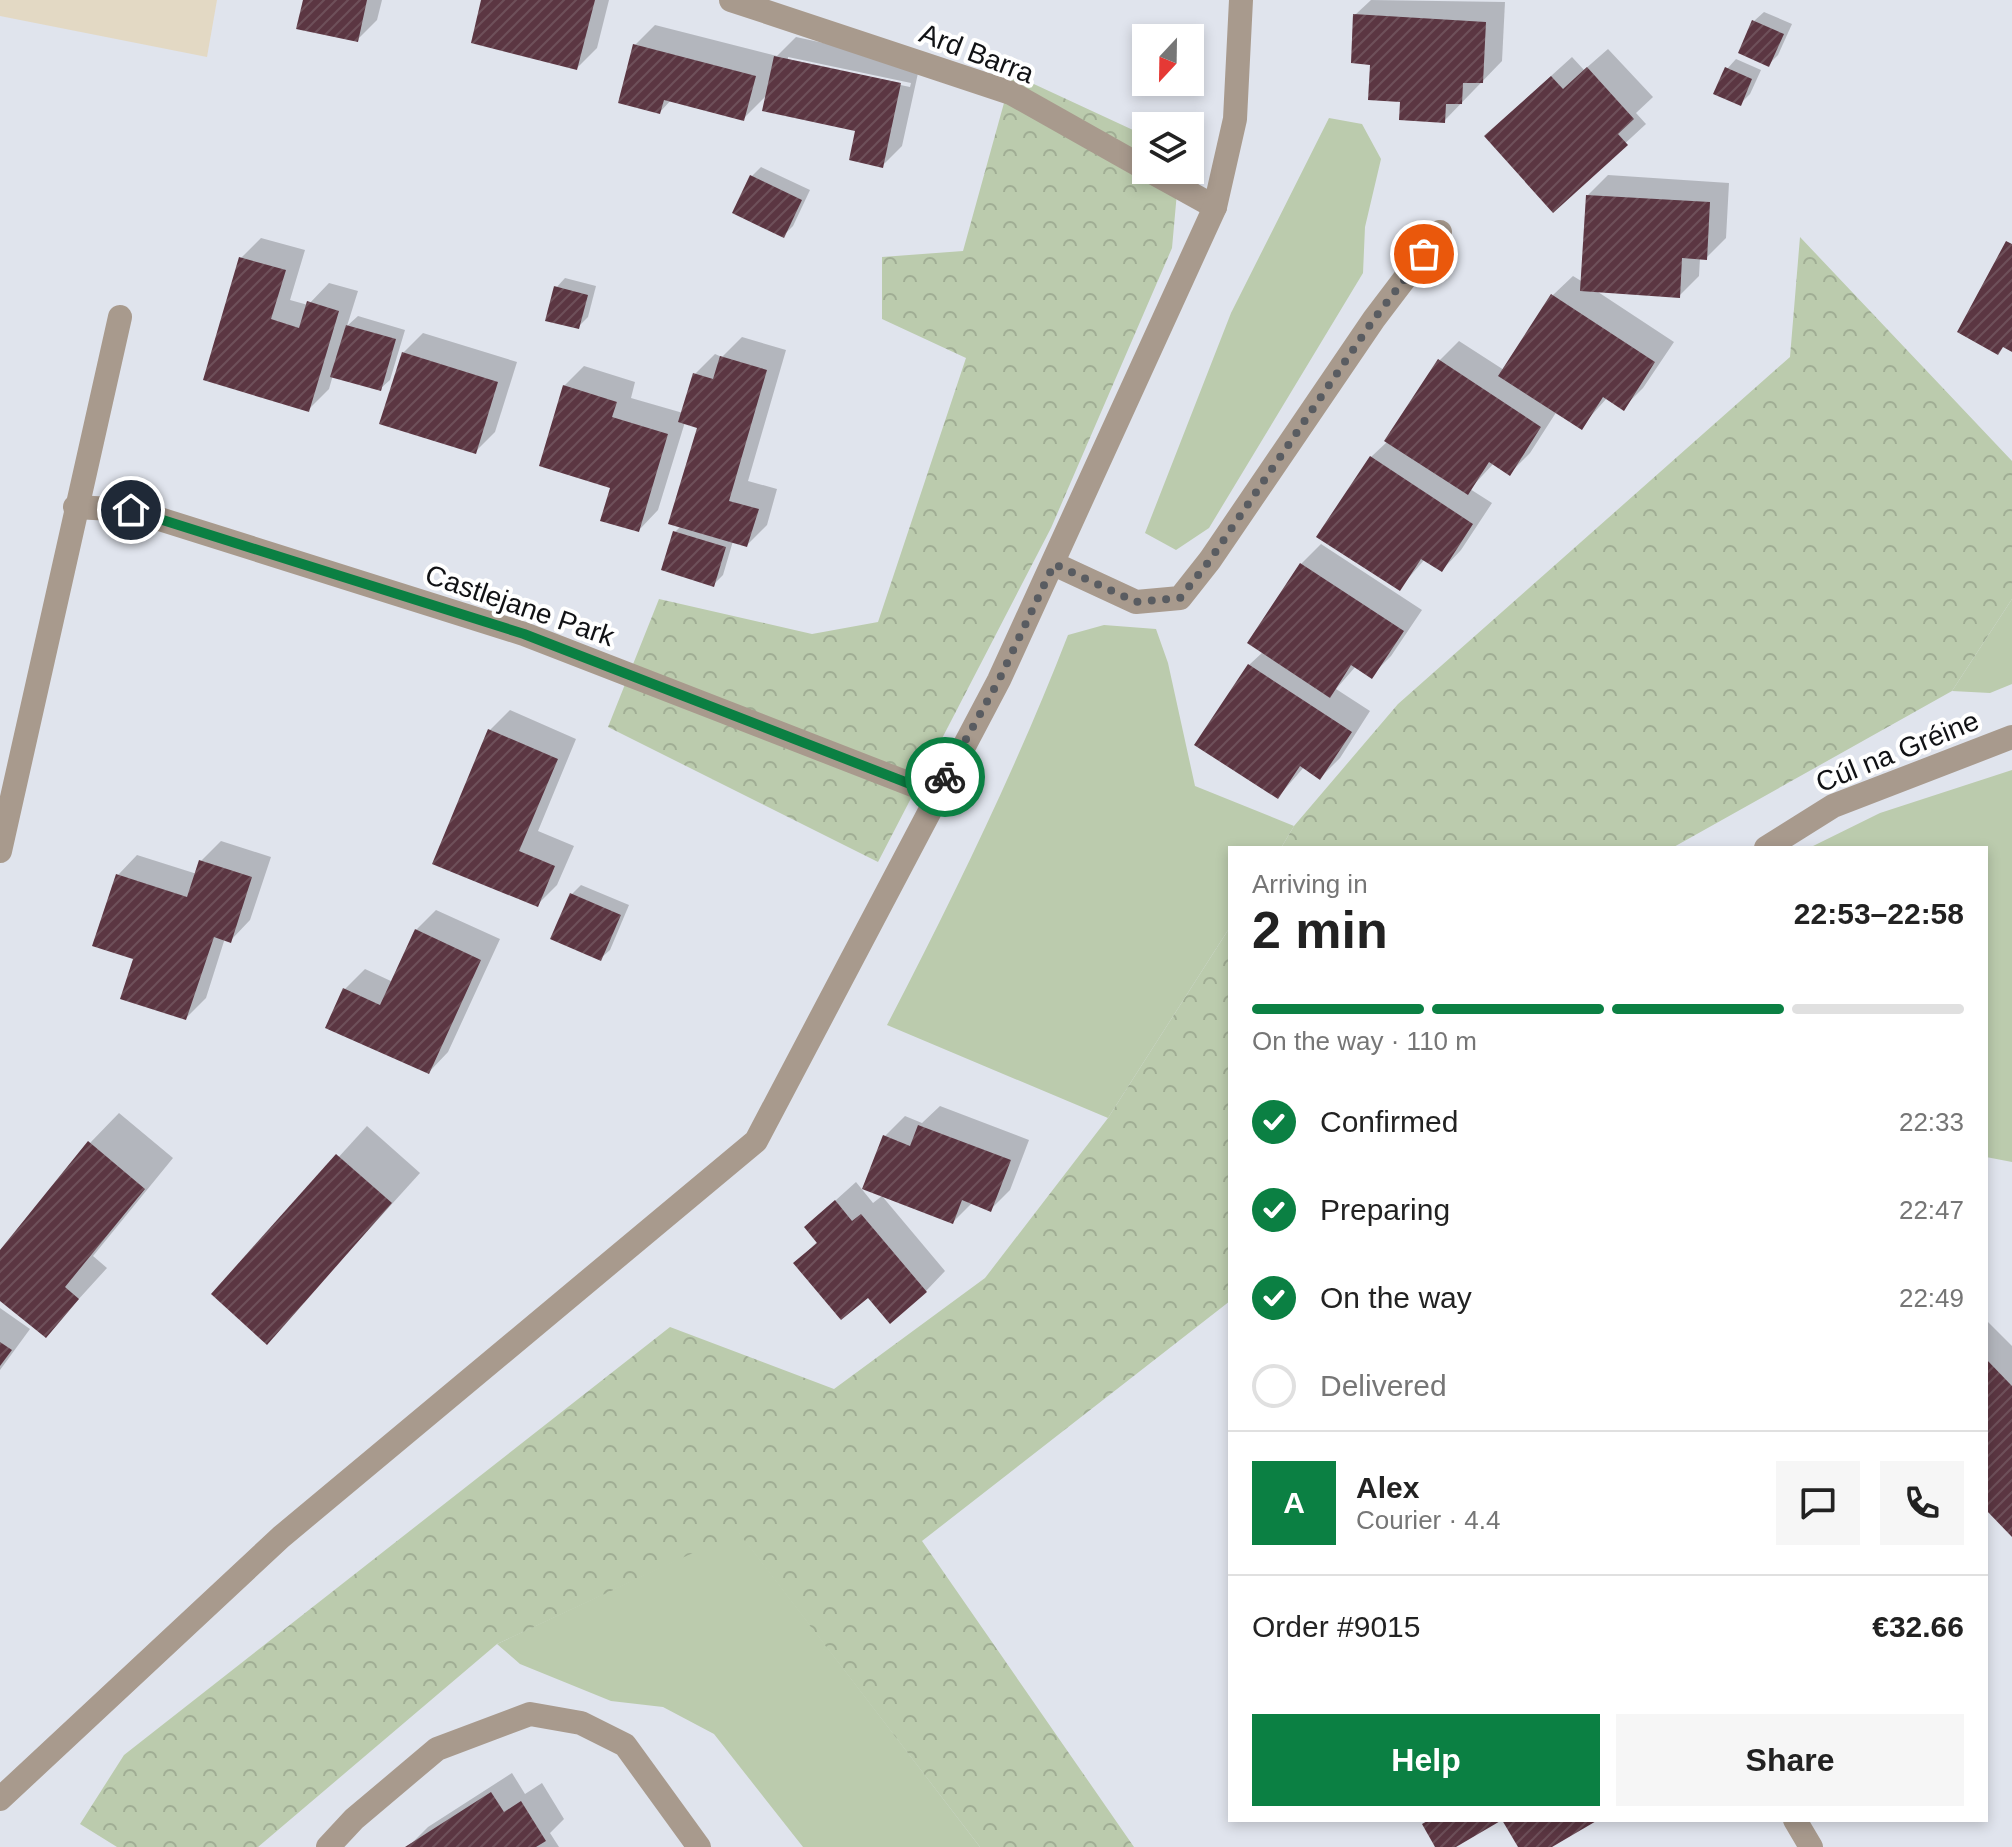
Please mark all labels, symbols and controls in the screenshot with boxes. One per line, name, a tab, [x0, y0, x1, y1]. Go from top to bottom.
street label: Ard Barra	[915, 18, 1039, 90]
north arrow	[1132, 24, 1204, 96]
map controls	[1132, 24, 1204, 184]
button: layers	[1132, 112, 1204, 184]
pin	[1390, 220, 1458, 288]
icon: bag	[1402, 232, 1446, 276]
pin	[97, 476, 165, 544]
icon: home	[109, 488, 153, 532]
street label: Castlejane Park	[421, 559, 619, 653]
street label: Cúl na Gréine	[1811, 705, 1983, 798]
courier	[905, 737, 985, 817]
icon: bike	[923, 755, 967, 799]
text: Arriving in	[1252, 869, 1368, 899]
text: 22:53–22:58	[1794, 897, 1964, 930]
text: 2 min	[1252, 901, 1388, 959]
text: On the way · 110 m	[1252, 1026, 1477, 1056]
icon: check	[1252, 1100, 1296, 1144]
text: Confirmed	[1320, 1105, 1458, 1138]
text: 22:33	[1899, 1107, 1964, 1137]
icon: check	[1252, 1188, 1296, 1232]
text: Preparing	[1320, 1193, 1450, 1226]
text: 22:47	[1899, 1195, 1964, 1225]
icon: check	[1252, 1276, 1296, 1320]
text: On the way	[1320, 1281, 1472, 1314]
text: 22:49	[1899, 1283, 1964, 1313]
text: Delivered	[1320, 1369, 1447, 1402]
button: chat	[1776, 1461, 1860, 1545]
button: phone	[1880, 1461, 1964, 1545]
text: Alex	[1356, 1471, 1419, 1504]
text: A	[1283, 1486, 1305, 1519]
text: Courier · 4.4	[1356, 1505, 1501, 1535]
text: Order #9015	[1252, 1610, 1420, 1643]
text: €32.66	[1872, 1610, 1964, 1643]
button: Help	[1252, 1714, 1600, 1806]
button: Share	[1616, 1714, 1964, 1806]

